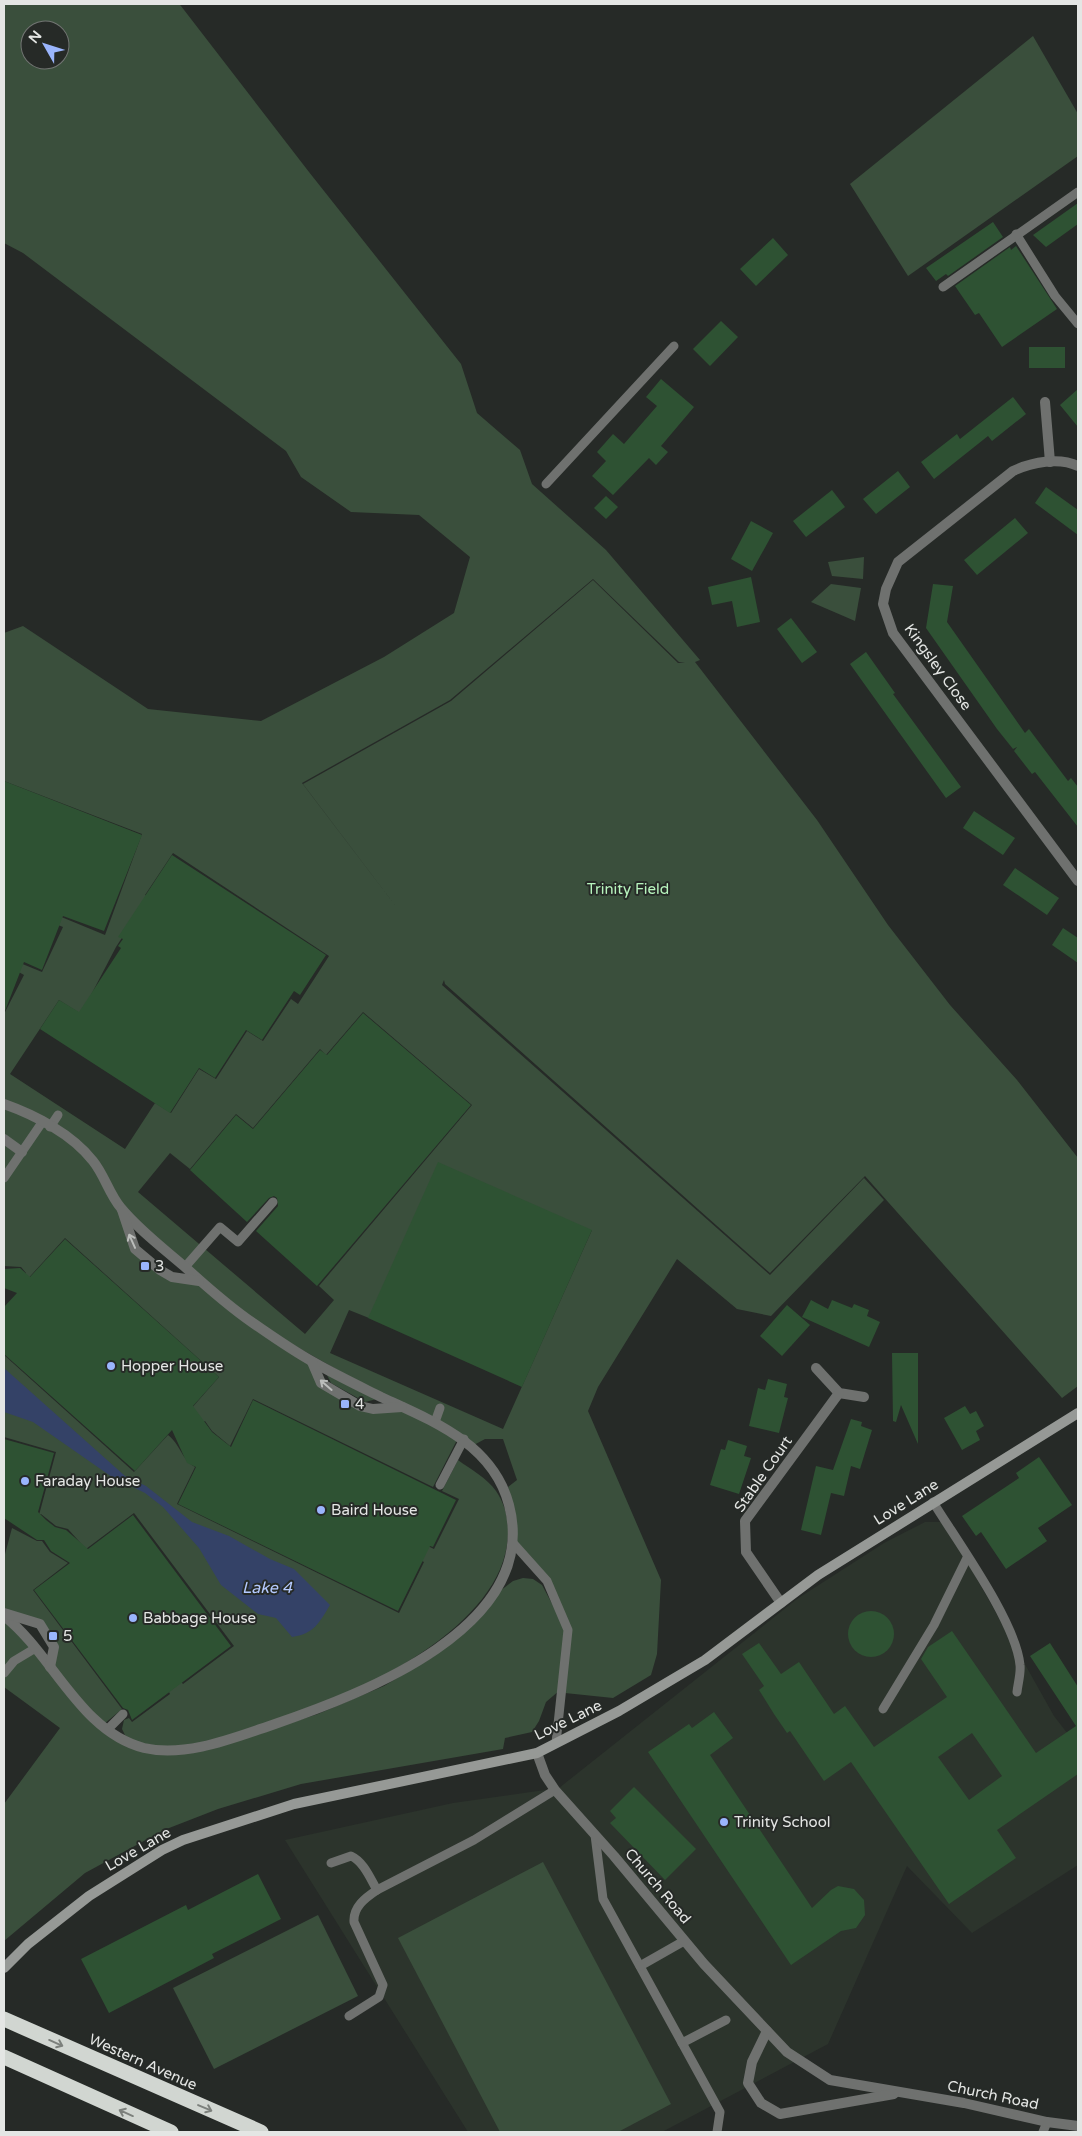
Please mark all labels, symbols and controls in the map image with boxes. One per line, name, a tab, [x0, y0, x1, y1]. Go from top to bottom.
north arrow	[20, 20, 70, 70]
text: N	[25, 27, 45, 47]
street label: Kingsley Close	[901, 620, 975, 714]
park label: Trinity Field	[587, 880, 669, 898]
one-way arrow	[127, 1234, 136, 1249]
place label: 3	[155, 1257, 164, 1275]
marker: 3	[139, 1260, 151, 1272]
place label: Hopper House	[121, 1357, 223, 1375]
marker: Hopper House	[105, 1360, 117, 1372]
one-way arrow	[320, 1380, 333, 1391]
place label: 4	[355, 1395, 364, 1413]
marker: 4	[339, 1398, 351, 1410]
street label: Stable Court	[730, 1432, 796, 1515]
place label: Faraday House	[35, 1472, 140, 1490]
marker: Faraday House	[19, 1475, 31, 1487]
street label: Love Lane	[870, 1475, 942, 1529]
place label: Baird House	[331, 1501, 418, 1519]
marker: Baird House	[315, 1504, 327, 1516]
water label: Lake 4	[242, 1578, 293, 1598]
place label: Babbage House	[143, 1609, 256, 1627]
marker: Babbage House	[127, 1612, 139, 1624]
place label: 5	[63, 1627, 72, 1645]
marker: 5	[47, 1630, 59, 1642]
street label: Love Lane	[531, 1696, 605, 1744]
place label: Trinity School	[734, 1813, 831, 1831]
marker: Trinity School	[718, 1816, 730, 1828]
street label: Love Lane	[102, 1823, 174, 1875]
street label: Church Road	[621, 1845, 695, 1927]
street label: Western Avenue	[86, 2030, 200, 2094]
one-way arrow	[48, 2038, 63, 2048]
street label: Church Road	[946, 2077, 1040, 2113]
one-way arrow	[197, 2103, 212, 2113]
one-way arrow	[119, 2107, 134, 2117]

